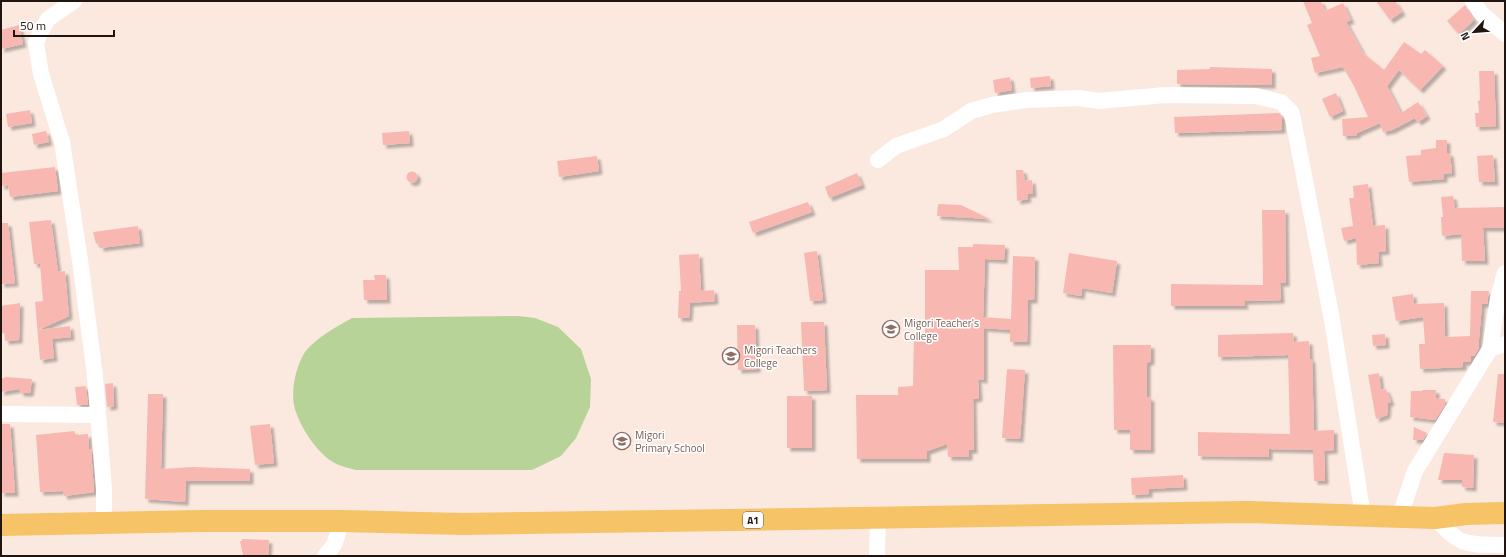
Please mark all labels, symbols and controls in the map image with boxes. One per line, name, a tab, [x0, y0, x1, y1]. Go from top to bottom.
scale bar	[14, 12, 114, 38]
north arrow	[1454, 12, 1494, 52]
text: 50 m	[20, 16, 46, 35]
text: N	[1456, 29, 1474, 43]
place label: Migori Teacher's College	[904, 315, 979, 344]
school or university icon: Migori Teacher's College	[881, 319, 901, 339]
place label: Migori Teachers College	[744, 342, 817, 371]
school or university icon: Migori Teachers College	[721, 346, 741, 366]
place label: Migori Primary School	[635, 427, 705, 456]
school or university icon: Migori Primary School	[612, 431, 632, 451]
road number: A1	[743, 512, 763, 528]

